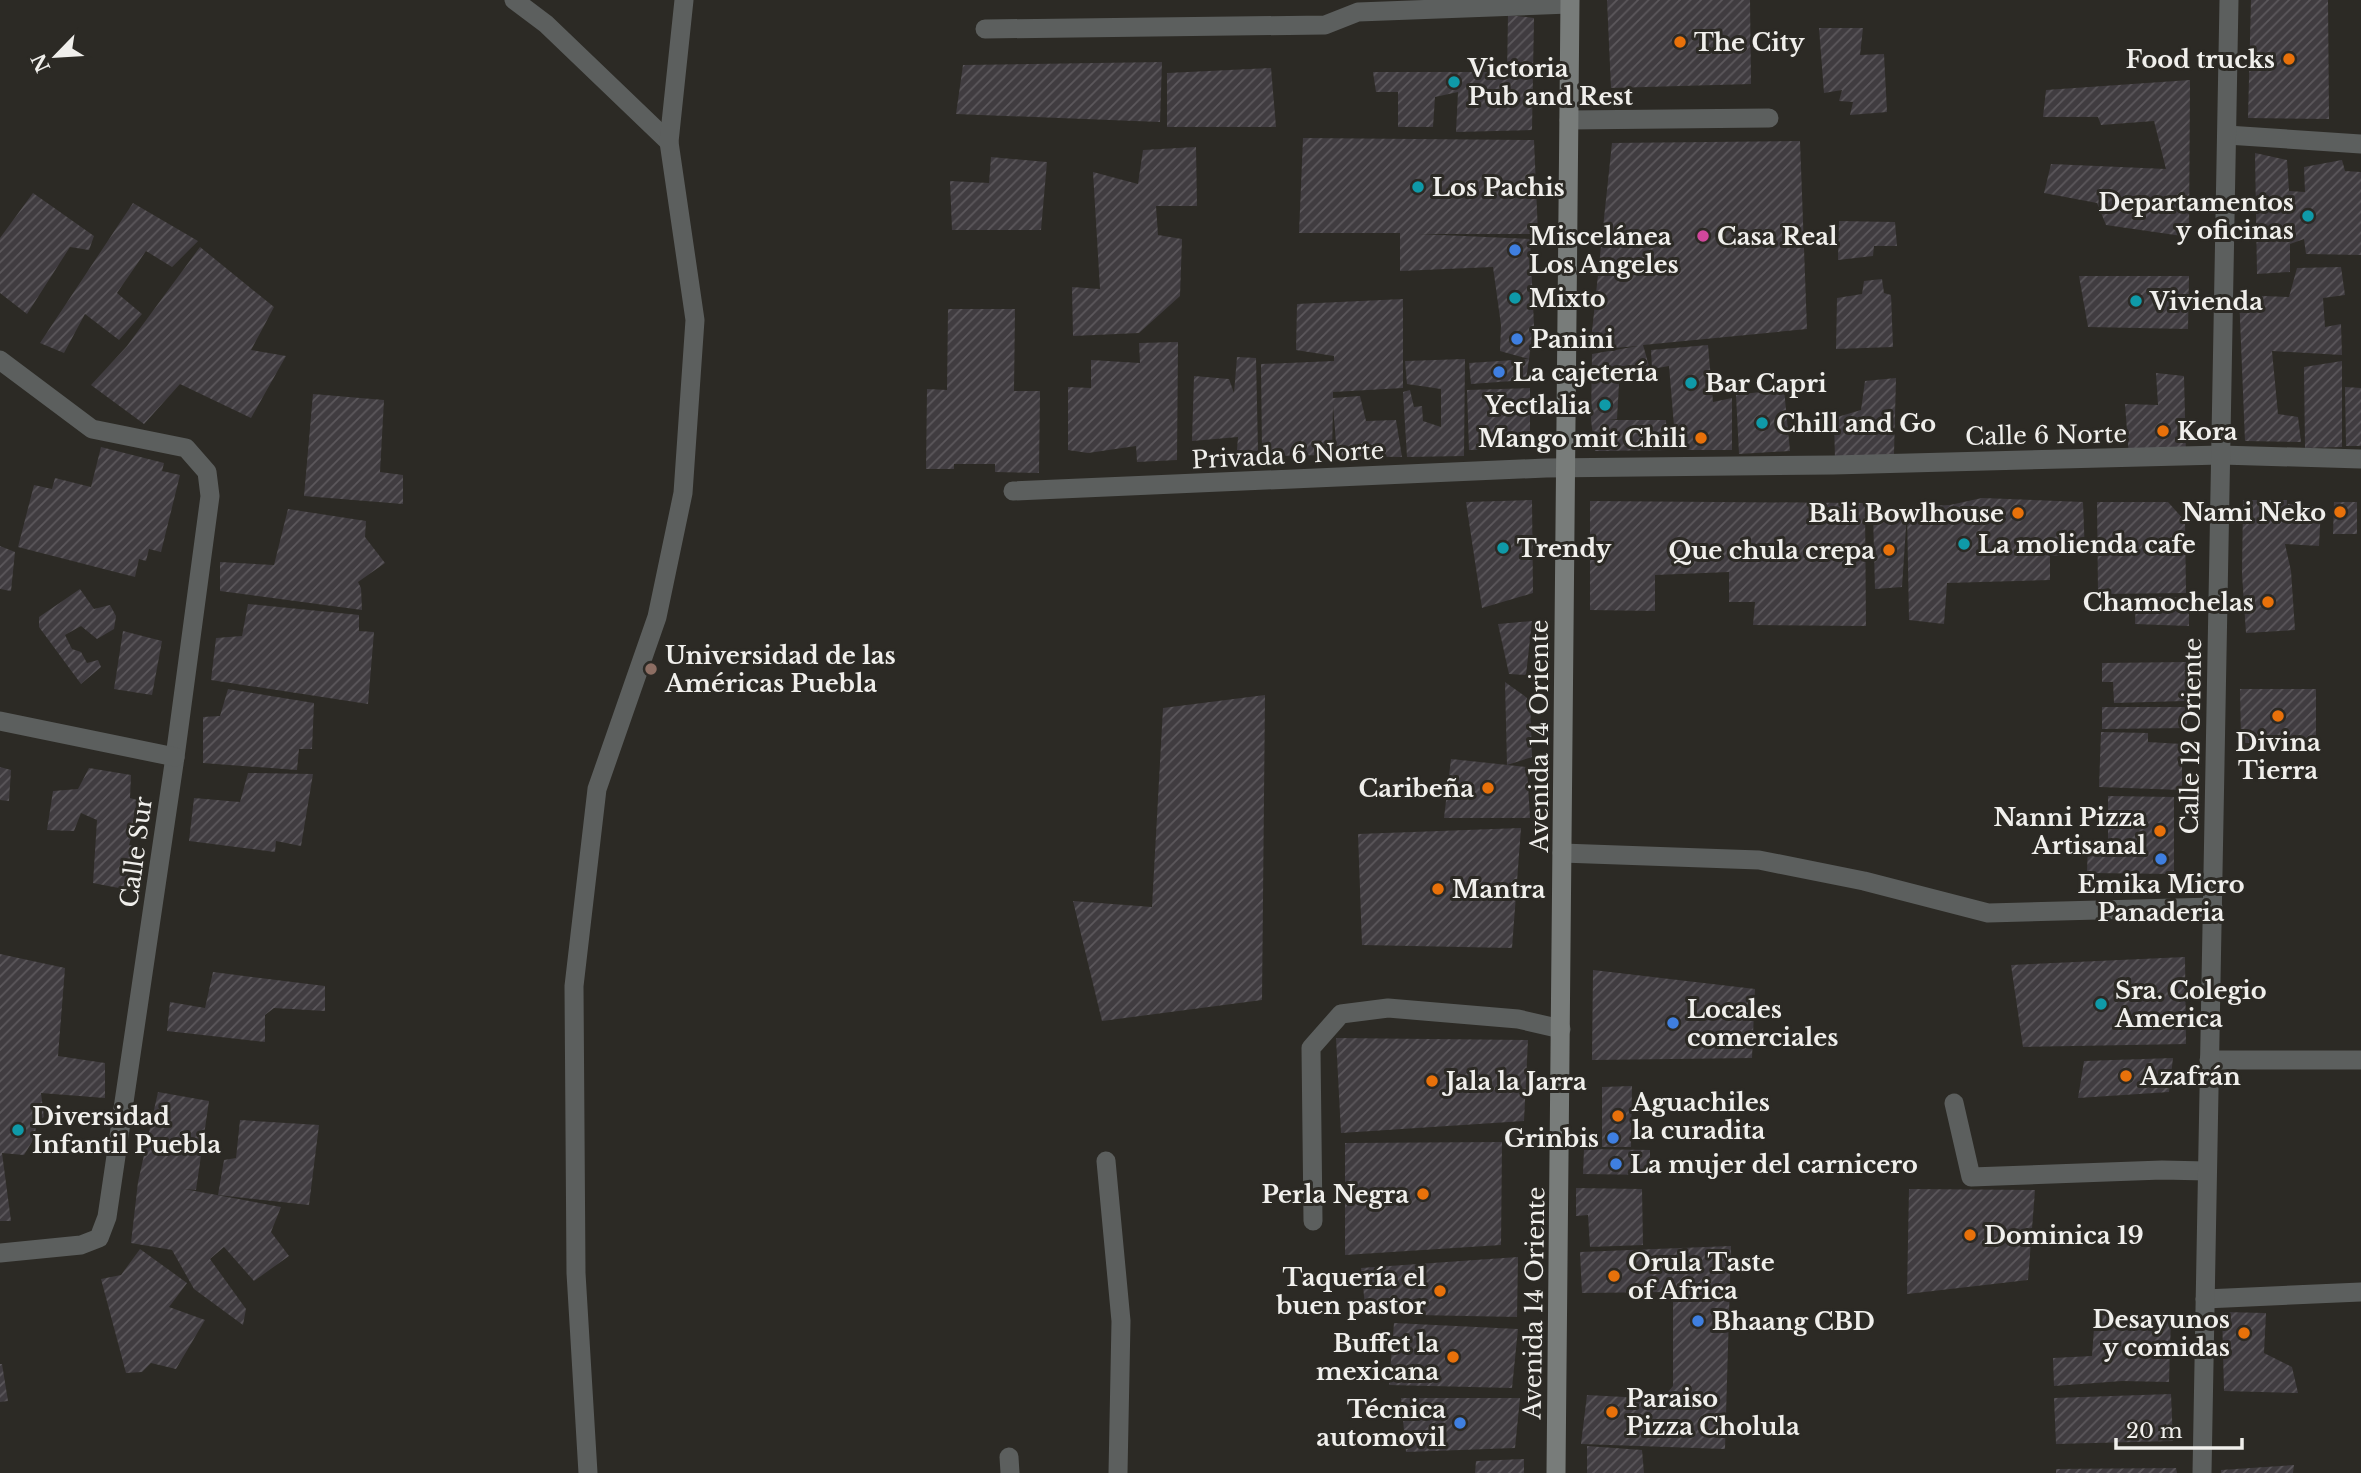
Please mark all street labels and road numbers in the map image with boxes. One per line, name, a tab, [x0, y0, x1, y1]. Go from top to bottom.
street label: Calle 6 Norte	[1965, 419, 2127, 451]
street label: Privada 6 Norte	[1191, 435, 1385, 475]
street label: Avenida 14 Oriente	[1525, 620, 1554, 853]
street label: Calle 12 Oriente	[2175, 637, 2207, 835]
street label: Calle Sur	[114, 794, 158, 909]
street label: Avenida 14 Oriente	[1517, 1186, 1551, 1421]

